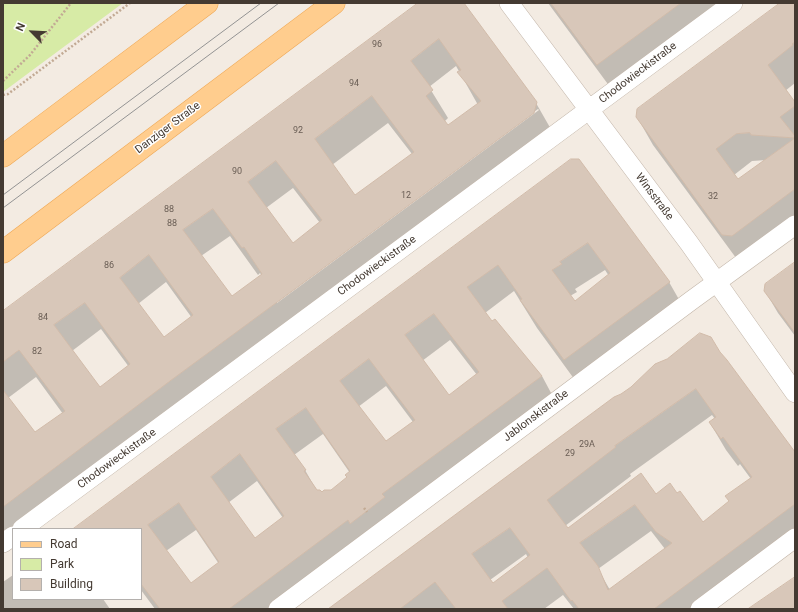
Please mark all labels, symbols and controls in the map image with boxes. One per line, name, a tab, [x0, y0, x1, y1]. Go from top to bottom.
north arrow	[12, 12, 52, 52]
text: N	[13, 21, 28, 33]
street label: Chodowieckistraße	[597, 39, 679, 107]
house number: 96	[372, 40, 382, 50]
house number: 94	[349, 79, 359, 89]
street label: Danziger Straße	[133, 99, 203, 157]
house number: 92	[293, 126, 303, 136]
house number: 90	[232, 167, 242, 177]
street label: Winsstraße	[632, 171, 676, 223]
house number: 12	[401, 191, 411, 201]
house number: 32	[708, 192, 718, 202]
house number: 88	[164, 205, 174, 215]
house number: 88	[167, 219, 177, 229]
street label: Chodowieckistraße	[335, 233, 419, 299]
house number: 86	[104, 261, 114, 271]
house number: 84	[38, 313, 48, 323]
house number: 82	[32, 347, 42, 357]
street label: Jablonskistraße	[501, 387, 571, 445]
street label: Chodowieckistraße	[75, 426, 159, 492]
house number: 29A	[579, 440, 595, 450]
house number: 29	[565, 449, 575, 459]
legend	[12, 528, 142, 600]
text: Road	[50, 537, 78, 551]
text: Park	[50, 557, 74, 571]
text: Building	[50, 577, 93, 591]

